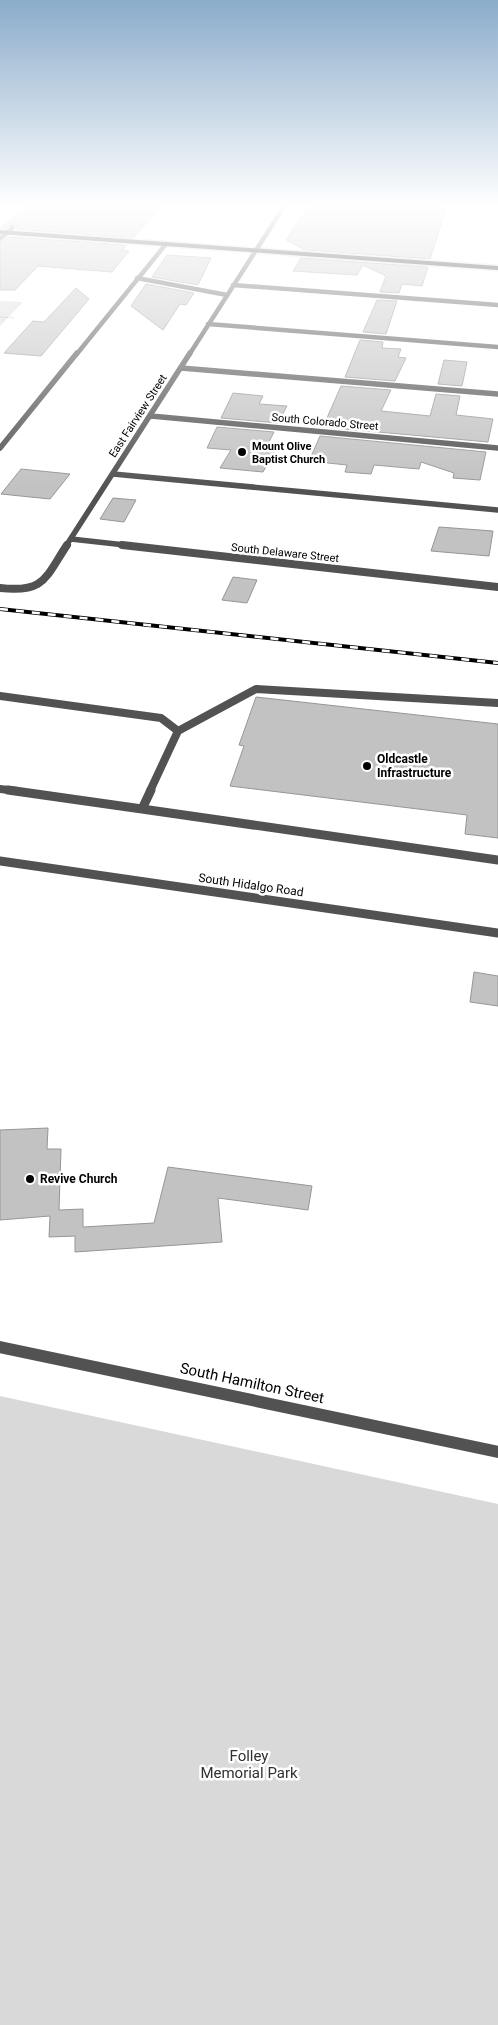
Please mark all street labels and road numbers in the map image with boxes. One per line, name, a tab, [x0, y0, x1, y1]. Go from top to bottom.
street label: East Fairview Street	[106, 372, 170, 460]
street label: South Colorado Street	[271, 411, 379, 433]
street label: South Delaware Street	[230, 541, 340, 565]
street label: South Hidalgo Road	[198, 871, 304, 899]
street label: South Hamilton Street	[178, 1359, 326, 1407]

